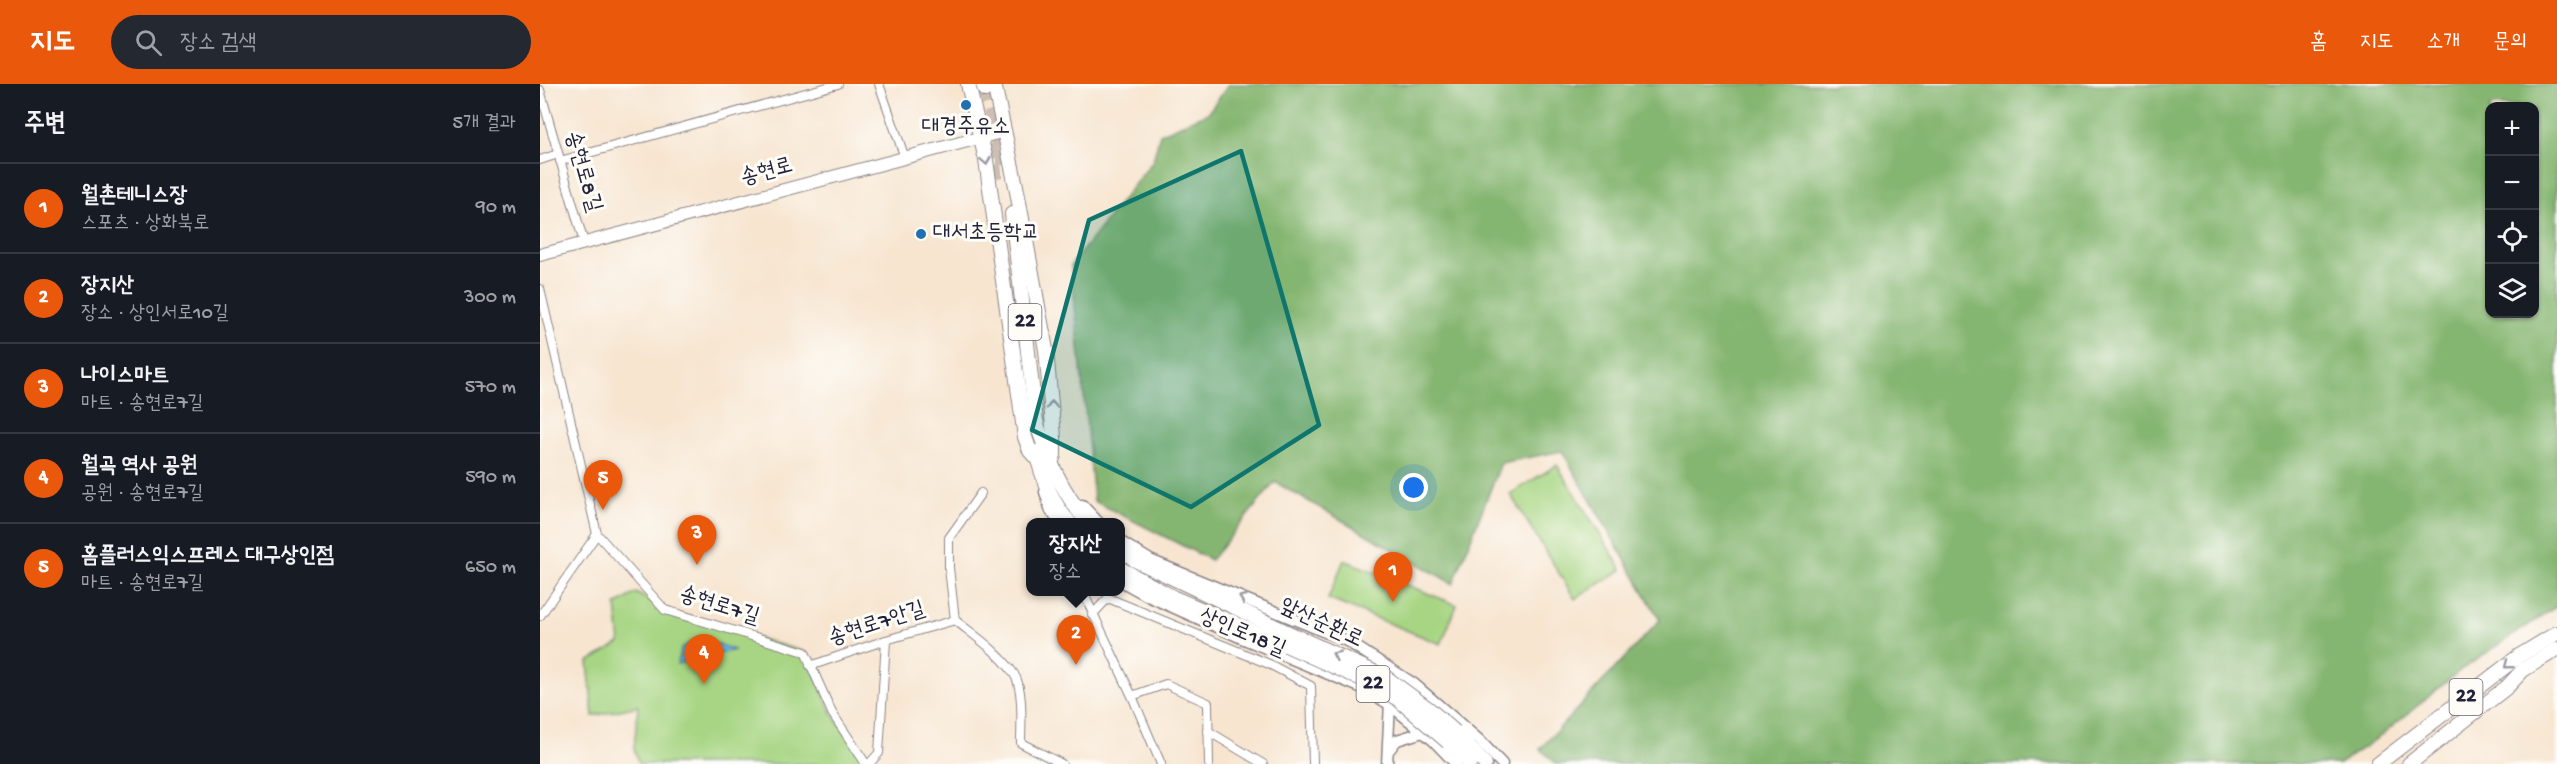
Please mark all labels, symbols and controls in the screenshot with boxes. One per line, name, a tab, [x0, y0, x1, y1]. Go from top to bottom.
search box	[111, 15, 531, 69]
icon: search	[132, 26, 165, 59]
text: 지도	[30, 27, 75, 60]
text: 장소 검색	[180, 31, 256, 57]
text: 홈	[2310, 31, 2327, 56]
text: 지도	[2360, 31, 2393, 56]
text: 소개	[2426, 31, 2460, 56]
text: 문의	[2493, 31, 2527, 56]
marker: 대경주유소	[959, 98, 973, 112]
map controls	[2485, 102, 2539, 318]
button: +	[2485, 102, 2539, 156]
text: 주변	[24, 110, 66, 141]
text: 5개 결과	[452, 113, 516, 136]
place label: 대경주유소	[922, 115, 1010, 141]
street label: 송현로8길	[558, 129, 606, 216]
street label: 송현로	[738, 154, 796, 192]
one-way arrow	[978, 156, 991, 166]
button: −	[2485, 156, 2539, 210]
text: 월촌테니스장	[81, 184, 187, 210]
text: 1	[39, 197, 48, 220]
text: 90 m	[476, 197, 516, 220]
button: locate	[2485, 210, 2539, 264]
text: 스포츠 · 상화북로	[81, 213, 209, 236]
place label: 대서초등학교	[933, 221, 1039, 247]
marker: 대서초등학교	[914, 227, 928, 241]
button: layers	[2485, 264, 2539, 318]
text: 장지산	[81, 274, 134, 300]
text: 2	[39, 287, 48, 310]
text: 300 m	[464, 287, 516, 310]
text: 장소 · 상인서로10길	[81, 303, 229, 326]
road number: 22	[1008, 304, 1042, 340]
text: 나이스마트	[81, 364, 170, 390]
text: 3	[38, 377, 49, 400]
text: 570 m	[465, 377, 516, 400]
text: 마트 · 송현로7길	[81, 393, 204, 416]
one-way arrow	[1046, 401, 1059, 410]
text: 월곡 역사 공원	[81, 454, 198, 480]
pin: 5	[584, 460, 622, 510]
text: 4	[39, 467, 48, 490]
text: 590 m	[465, 467, 516, 490]
your location	[1399, 473, 1428, 502]
text: 공원 · 송현로7길	[81, 483, 204, 506]
pin: 3	[678, 516, 716, 565]
popup	[1026, 518, 1125, 596]
text: 장지산	[1049, 533, 1102, 559]
text: 홈플러스익스프레스 대구상인점	[81, 544, 334, 570]
pin: 1	[1374, 552, 1412, 602]
text: 5	[38, 557, 49, 580]
text: 650 m	[465, 557, 516, 580]
text: 장소	[1049, 562, 1081, 585]
text: 마트 · 송현로7길	[81, 573, 204, 596]
street label: 송현로7길	[676, 583, 762, 632]
one-way arrow	[1239, 593, 1250, 605]
street label: 앞산순환로	[1275, 594, 1367, 654]
street label: 송현로7안길	[825, 597, 929, 653]
street label: 상인로18길	[1195, 604, 1290, 664]
pin: 2	[1056, 616, 1096, 665]
pin: 4	[684, 634, 724, 684]
one-way arrow	[1332, 650, 1343, 662]
one-way arrow	[2504, 657, 2515, 668]
road number: 22	[1356, 666, 1390, 702]
road number: 22	[2450, 679, 2482, 715]

